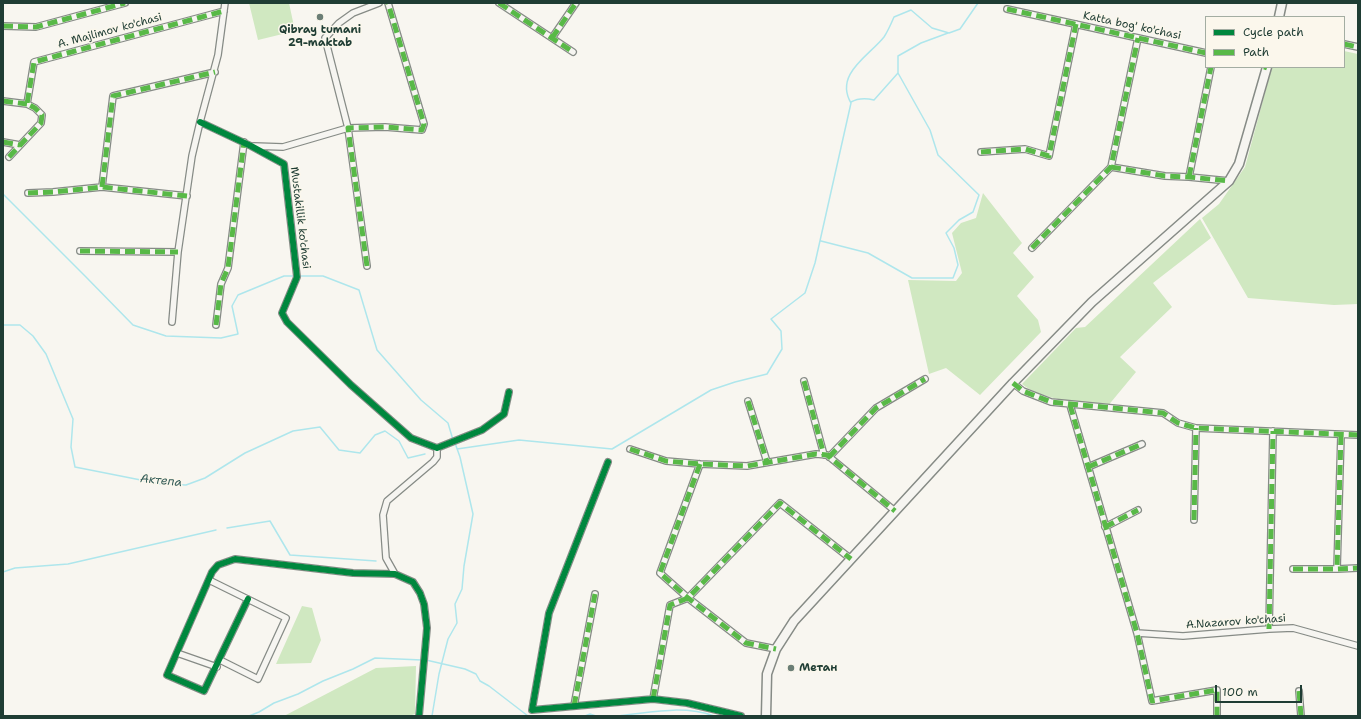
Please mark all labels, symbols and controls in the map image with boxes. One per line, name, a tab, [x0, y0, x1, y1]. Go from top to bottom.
street label: Katta bog' ko'chasi	[1082, 9, 1182, 43]
street label: A. Majlimov ko'chasi	[56, 11, 164, 51]
marker: Qibray tumani 29-maktab	[315, 12, 325, 22]
legend	[1205, 16, 1345, 68]
place label: Qibray tumani 29-maktab	[279, 23, 361, 49]
text: Cycle path	[1243, 24, 1304, 40]
text: Path	[1243, 44, 1269, 60]
street label: Mustakillik ko'chasi	[287, 166, 313, 270]
water label: Актепа	[139, 472, 183, 490]
street label: A.Nazarov ko'chasi	[1186, 612, 1286, 632]
place label: Метан	[799, 661, 837, 675]
marker: Метан	[786, 663, 796, 673]
scale bar	[1217, 677, 1304, 703]
text: 100 m	[1222, 684, 1258, 700]

